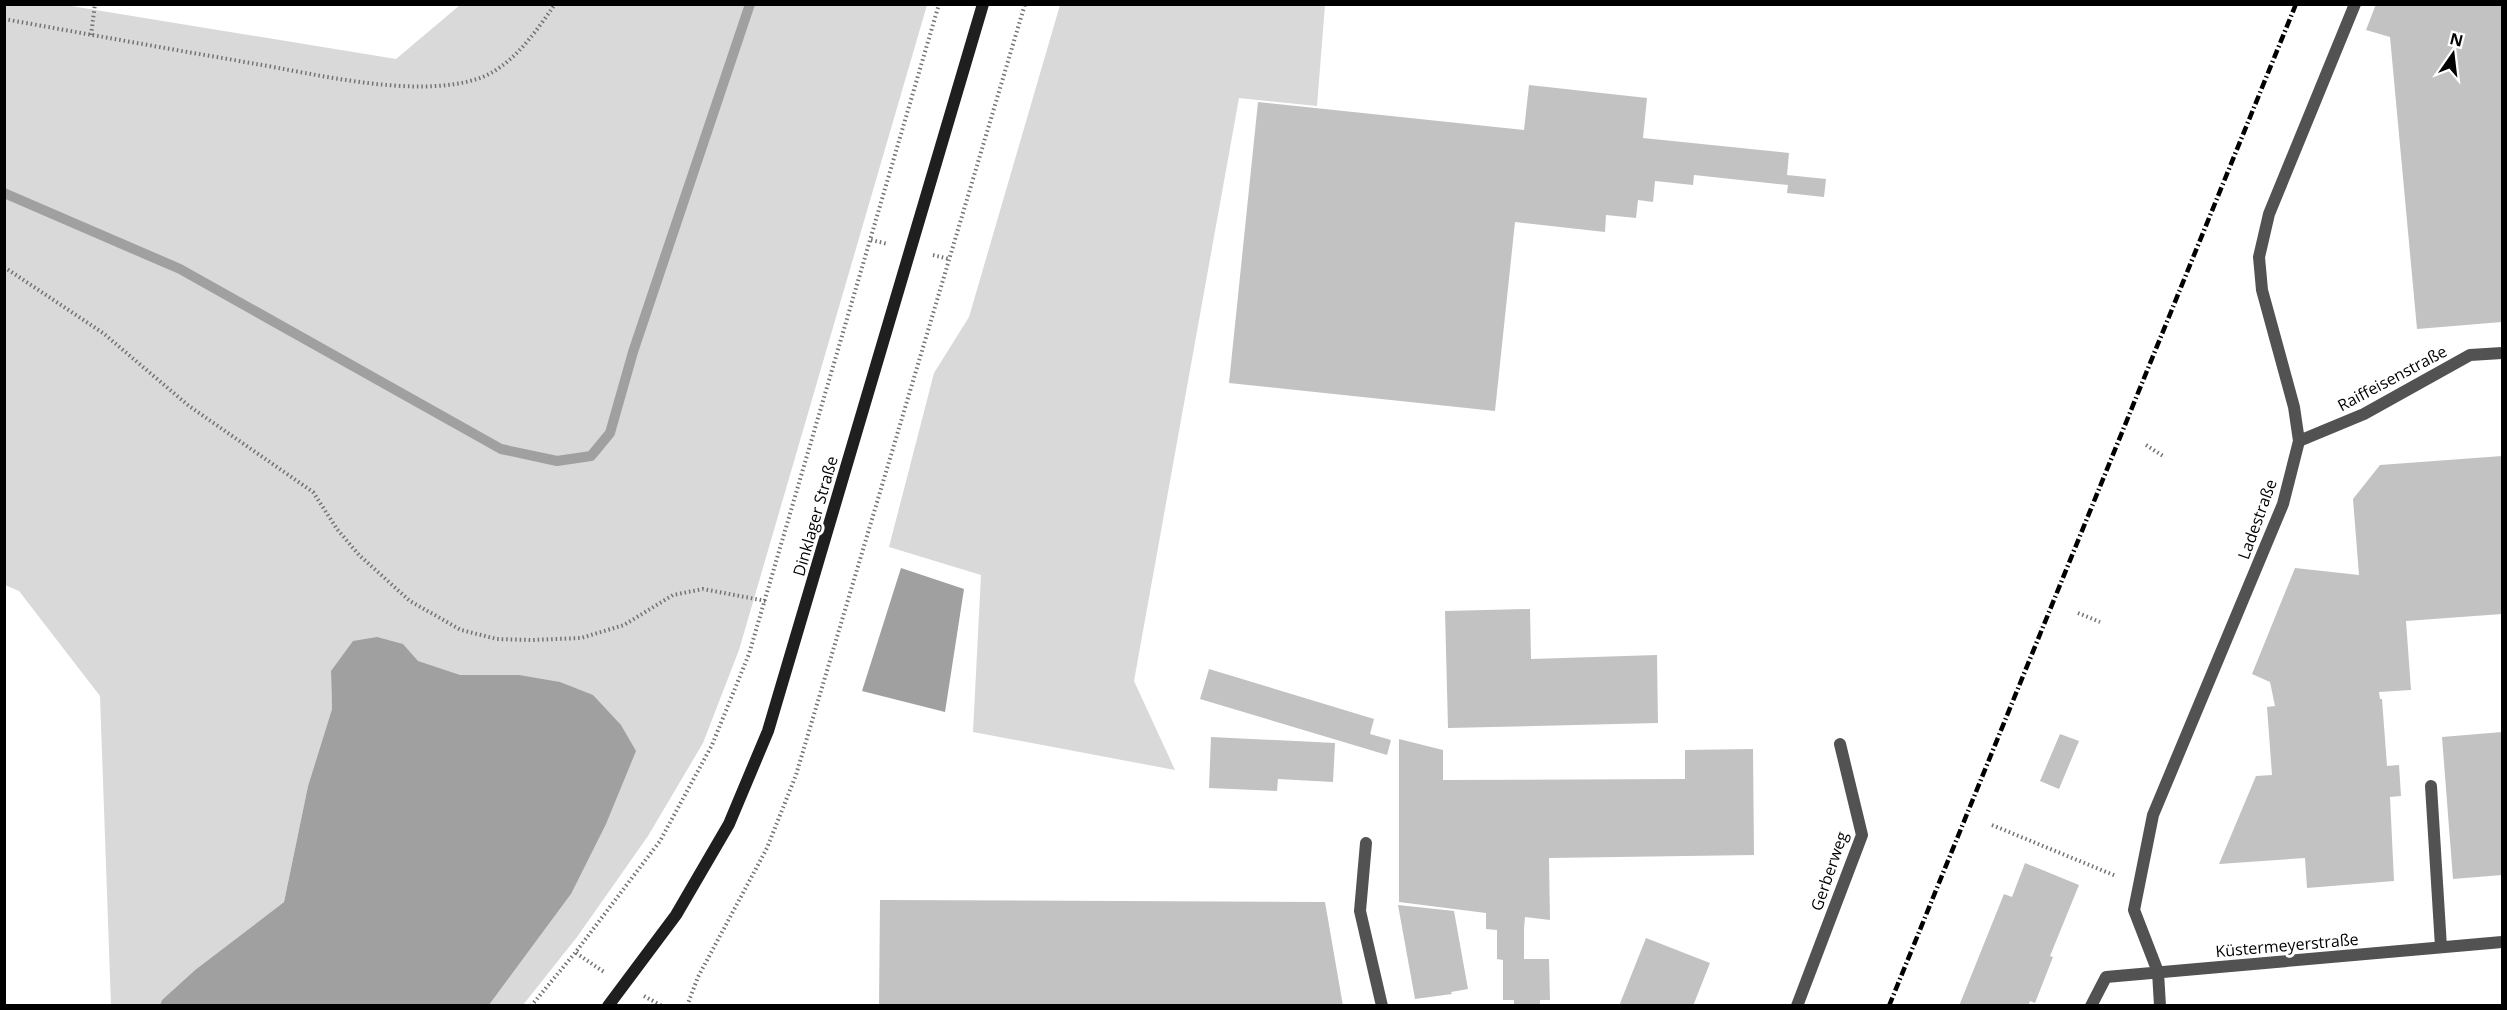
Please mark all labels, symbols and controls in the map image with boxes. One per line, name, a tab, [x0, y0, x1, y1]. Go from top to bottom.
north arrow	[2423, 24, 2483, 84]
text: N	[2448, 27, 2466, 52]
street label: Raiffeisenstraße	[2334, 340, 2450, 416]
street label: Dinklager Straße	[787, 453, 843, 579]
street label: Ladestraße	[2232, 476, 2282, 562]
street label: Gerberweg	[1805, 828, 1853, 914]
street label: Küstermeyerstraße	[2215, 928, 2359, 962]

